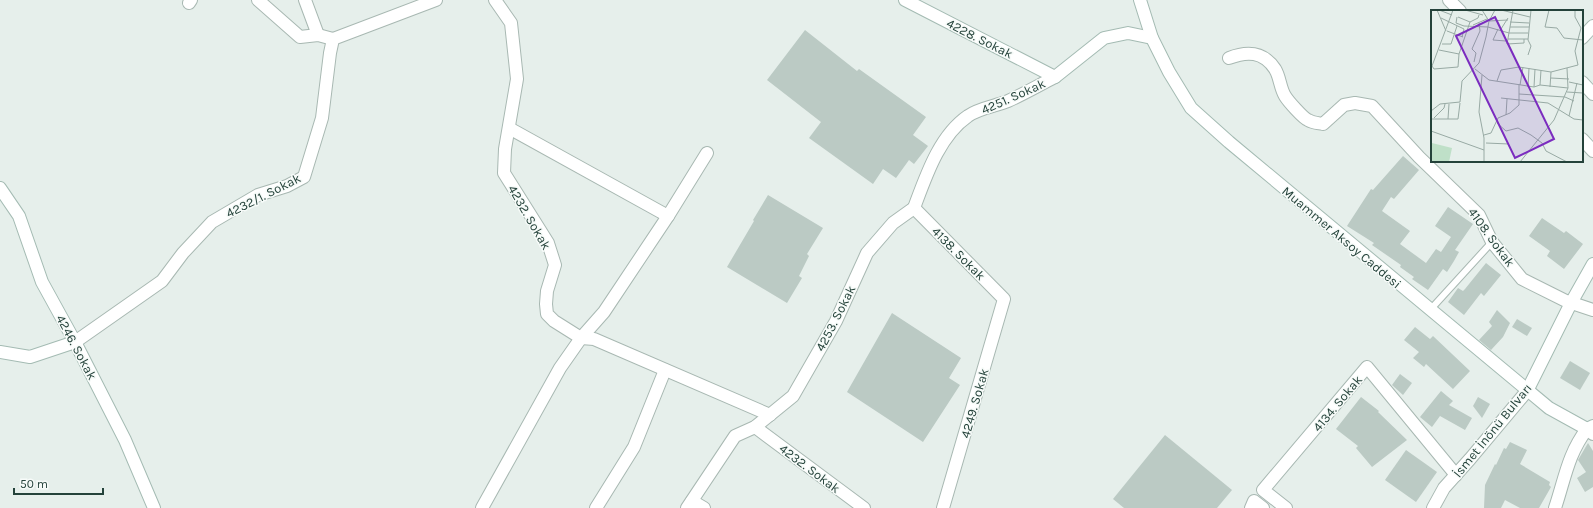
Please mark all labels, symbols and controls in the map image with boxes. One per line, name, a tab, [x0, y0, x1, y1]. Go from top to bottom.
inset map	[1431, 10, 1583, 162]
street label: 4228. Sokak	[944, 15, 1015, 62]
street label: 4251. Sokak	[979, 76, 1048, 117]
street label: 4232/1. Sokak	[223, 170, 303, 221]
street label: 4232. Sokak	[505, 182, 554, 252]
street label: Muammer Aksoy Caddesi	[1279, 183, 1404, 292]
street label: 4108. Sokak	[1465, 205, 1518, 270]
street label: 4138. Sokak	[929, 224, 988, 283]
street label: 4253. Sokak	[812, 283, 858, 354]
street label: 4246. Sokak	[53, 312, 100, 382]
street label: 4249. Sokak	[957, 367, 992, 440]
street label: 4134. Sokak	[1310, 372, 1365, 434]
street label: İsmet İnönü Bulvarı	[1450, 380, 1535, 480]
street label: 4232. Sokak	[776, 441, 843, 496]
scale bar	[14, 470, 103, 496]
text: 50 m	[20, 477, 48, 491]

